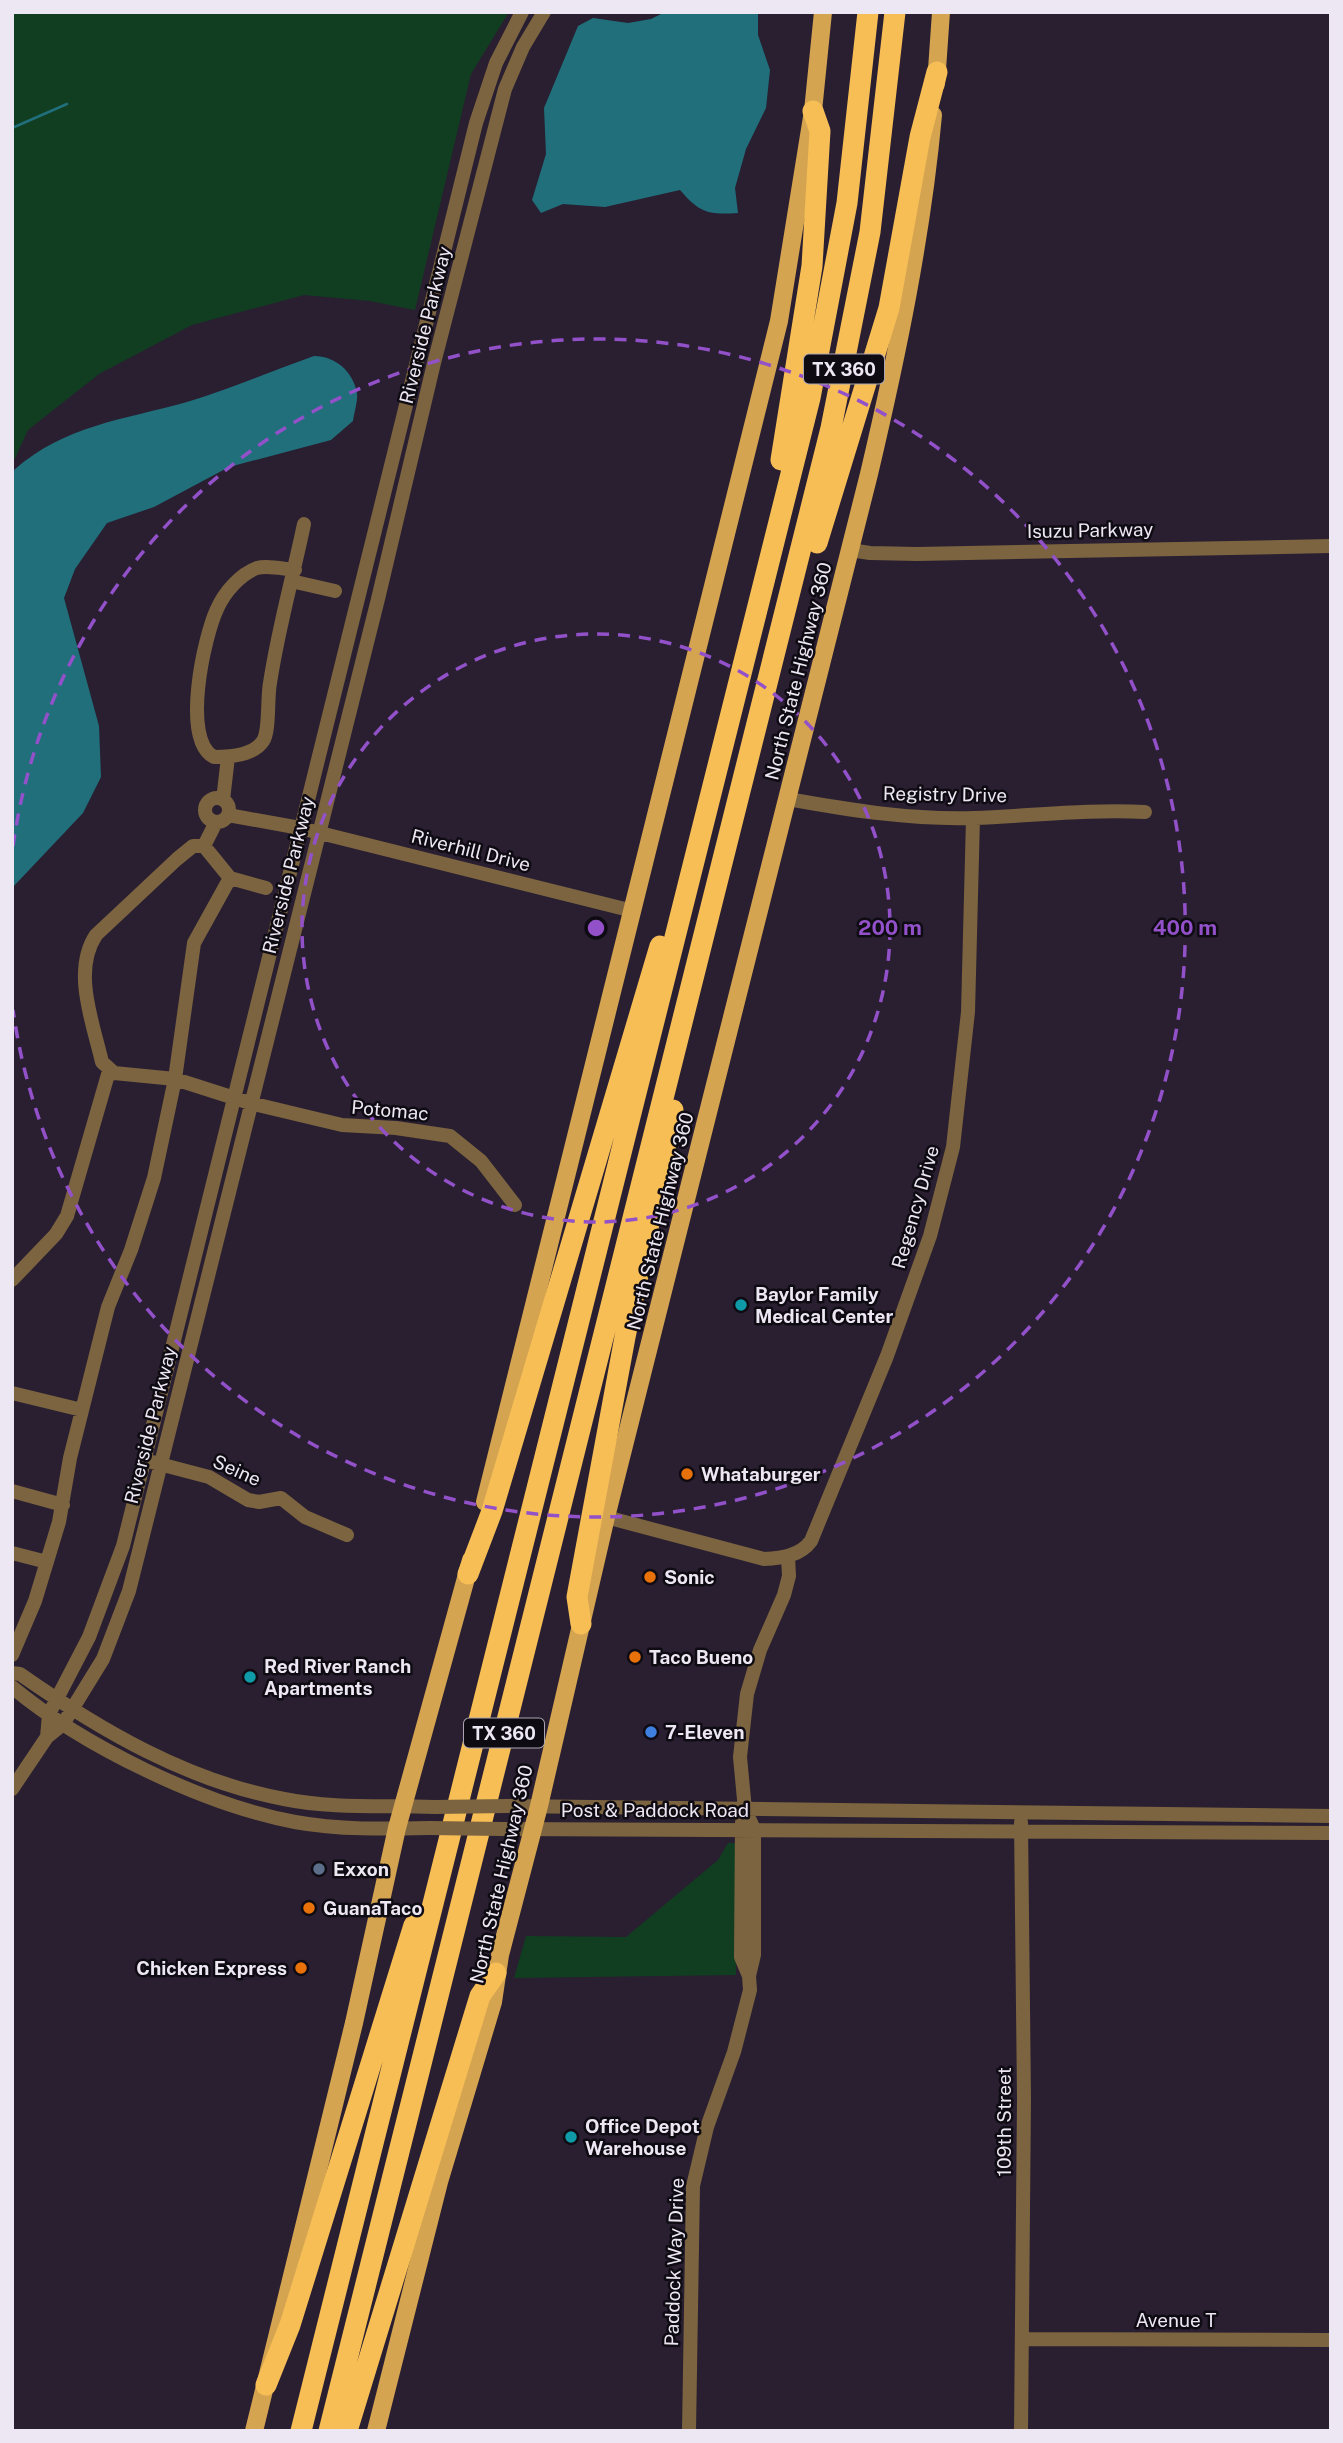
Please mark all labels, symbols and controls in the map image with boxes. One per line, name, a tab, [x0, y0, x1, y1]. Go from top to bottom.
street label: Riverside Parkway	[395, 244, 455, 406]
road number: TX 360	[804, 354, 884, 384]
street label: Isuzu Parkway	[1027, 518, 1153, 542]
street label: North State Highway 360	[760, 560, 836, 782]
street label: Registry Drive	[883, 782, 1007, 806]
street label: Riverside Parkway	[258, 794, 318, 956]
street label: Riverhill Drive	[409, 825, 533, 875]
text: 200 m	[858, 915, 922, 940]
text: 400 m	[1153, 915, 1217, 940]
centre of rings	[584, 916, 608, 940]
street label: Potomac	[351, 1096, 429, 1124]
street label: North State Highway 360	[622, 1110, 698, 1332]
street label: Regency Drive	[887, 1143, 943, 1271]
place label: Baylor Family Medical Center	[755, 1283, 894, 1327]
marker: Baylor Family Medical Center	[733, 1297, 749, 1313]
street label: Riverside Parkway	[120, 1344, 180, 1506]
street label: Seine	[210, 1450, 264, 1490]
place label: Whataburger	[701, 1463, 821, 1485]
marker: Whataburger	[679, 1466, 695, 1482]
place label: Sonic	[664, 1566, 715, 1588]
marker: Sonic	[642, 1569, 658, 1585]
place label: Taco Bueno	[649, 1646, 753, 1668]
marker: Taco Bueno	[627, 1649, 643, 1665]
place label: Red River Ranch Apartments	[264, 1655, 411, 1699]
marker: Red River Ranch Apartments	[242, 1669, 258, 1685]
road number: TX 360	[464, 1718, 544, 1748]
place label: 7-Eleven	[665, 1721, 744, 1743]
marker: 7-Eleven	[643, 1724, 659, 1740]
street label: North State Highway 360	[465, 1763, 537, 1985]
street label: Post & Paddock Road	[561, 1799, 749, 1821]
place label: Exxon	[333, 1858, 389, 1880]
marker: Exxon	[311, 1861, 327, 1877]
place label: GuanaTaco	[323, 1897, 422, 1919]
marker: GuanaTaco	[301, 1900, 317, 1916]
place label: Chicken Express	[136, 1957, 287, 1979]
marker: Chicken Express	[293, 1960, 309, 1976]
street label: 109th Street	[993, 2067, 1015, 2177]
place label: Office Depot Warehouse	[585, 2115, 700, 2159]
marker: Office Depot Warehouse	[563, 2129, 579, 2145]
street label: Paddock Way Drive	[660, 2177, 688, 2347]
street label: Avenue T	[1135, 2309, 1217, 2331]

